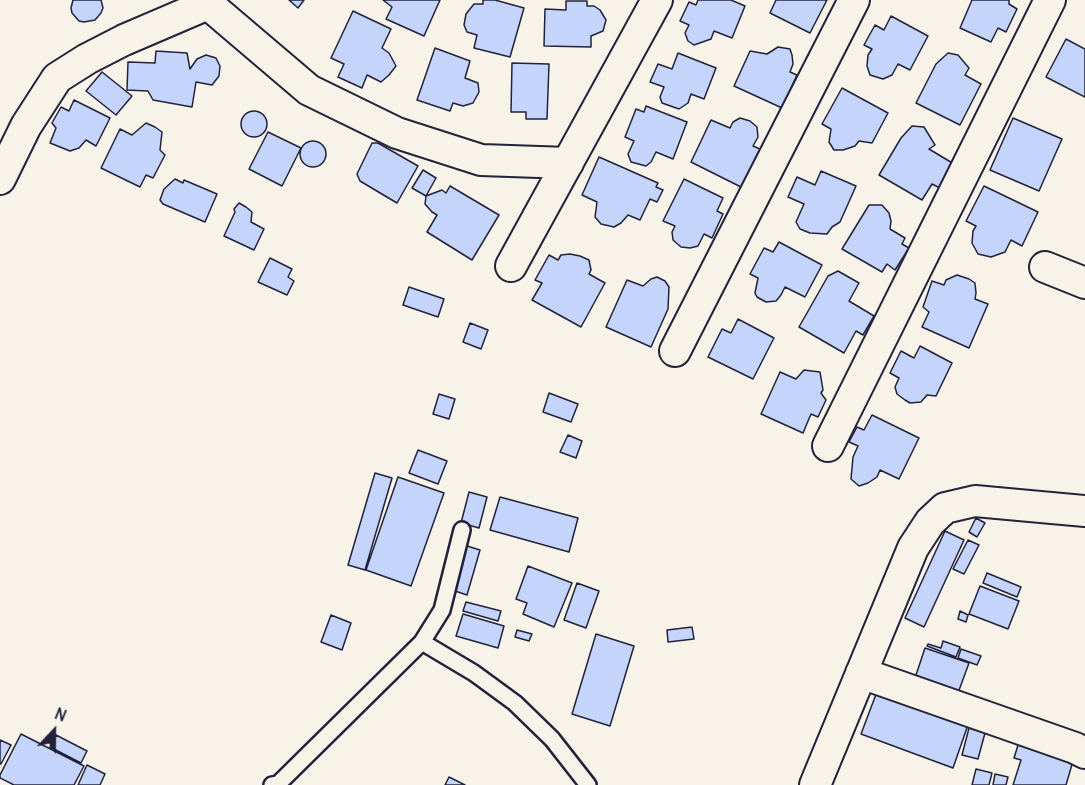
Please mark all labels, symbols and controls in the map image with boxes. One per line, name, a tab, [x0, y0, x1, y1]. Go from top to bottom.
north arrow	[24, 701, 84, 761]
text: N	[52, 703, 70, 726]

